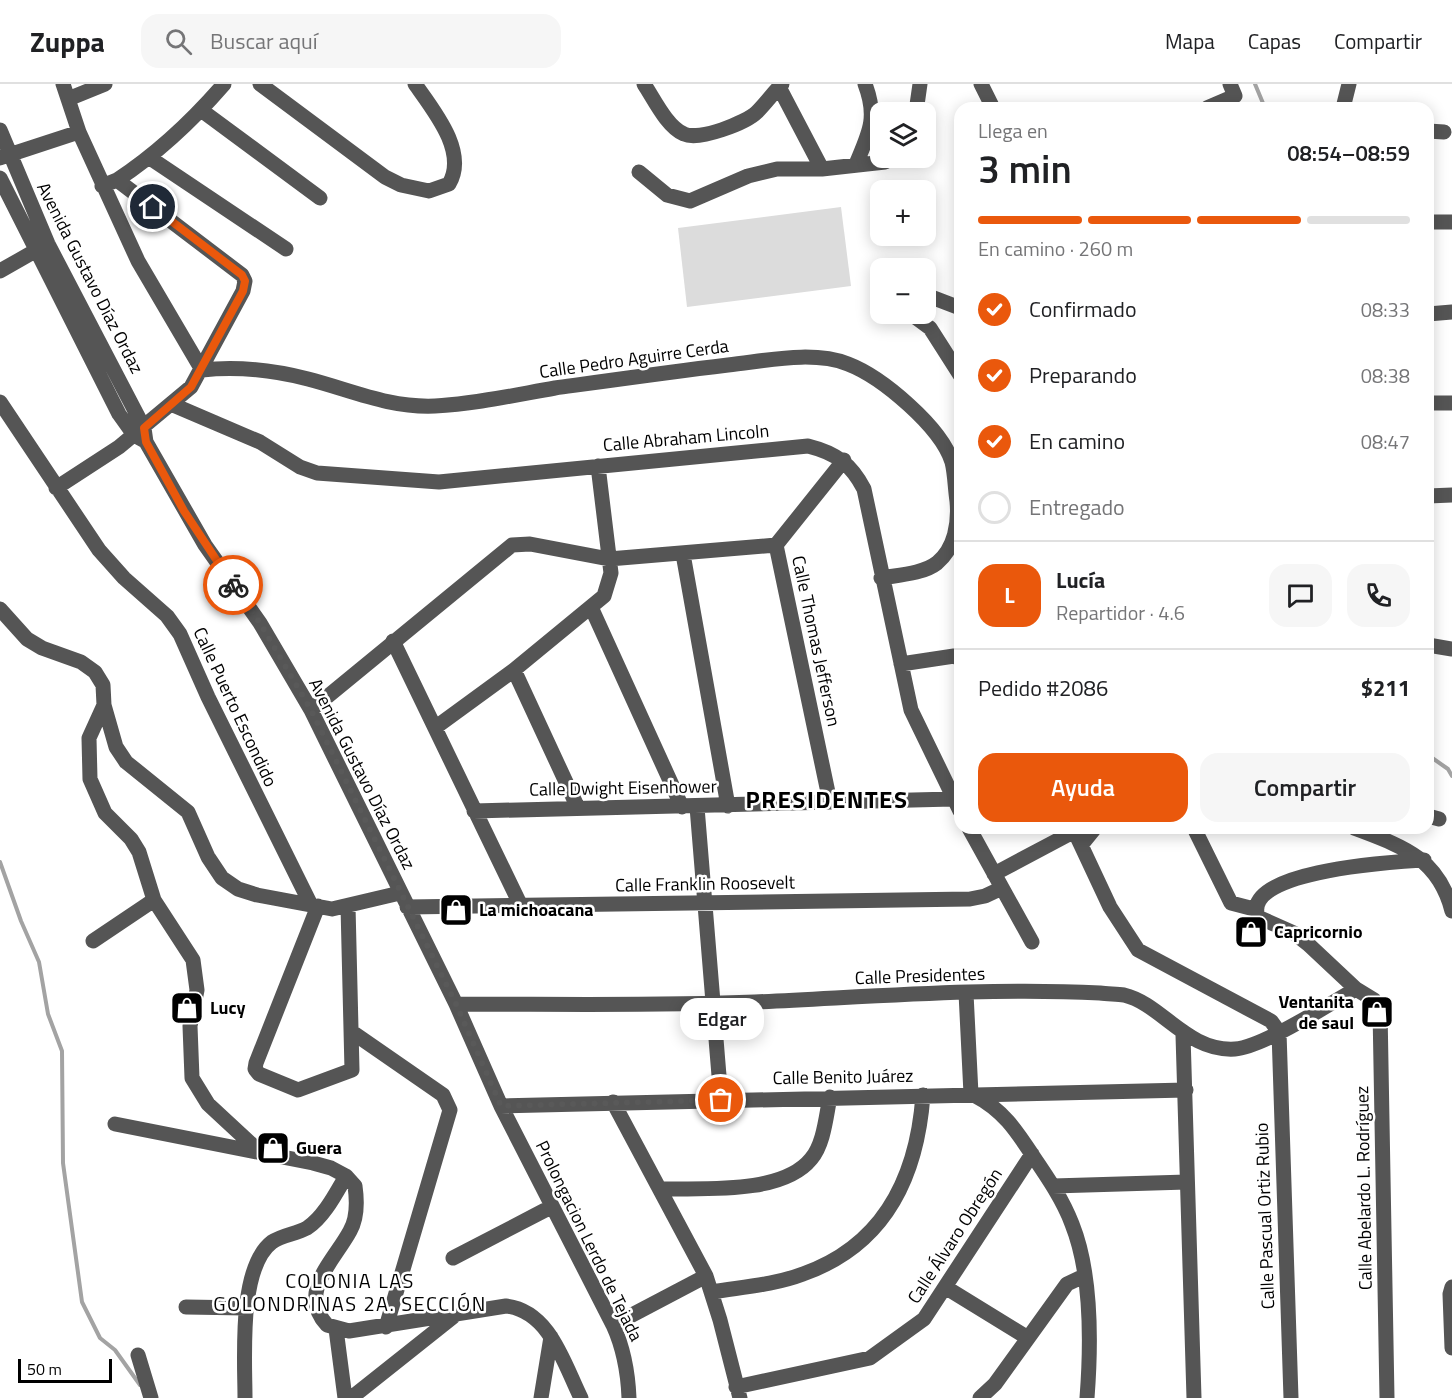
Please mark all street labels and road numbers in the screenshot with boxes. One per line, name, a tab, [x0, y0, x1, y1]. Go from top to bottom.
street label: Avenida Gustavo Díaz Ordaz	[30, 177, 151, 378]
street label: Calle Pedro Aguirre Cerda	[538, 332, 730, 385]
street label: Calle Abraham Lincoln	[602, 417, 770, 458]
street label: Calle Thomas Jefferson	[785, 553, 848, 729]
street label: Calle Puerto Escondido	[187, 623, 284, 791]
street label: Avenida Gustavo Díaz Ordaz	[302, 673, 423, 874]
street label: Calle Dwight Eisenhower	[529, 772, 717, 803]
street label: Calle Franklin Roosevelt	[615, 868, 796, 899]
street label: Calle Presidentes	[854, 960, 986, 991]
street label: Calle Benito Juárez	[772, 1062, 914, 1091]
street label: Calle Abelardo L. Rodríguez	[1348, 1086, 1379, 1290]
street label: Calle Pascual Ortiz Rubio	[1248, 1122, 1281, 1310]
street label: Prolongacion Lerdo de Tejada	[529, 1136, 650, 1346]
street label: Calle Álvaro Obregón	[901, 1163, 1009, 1309]

